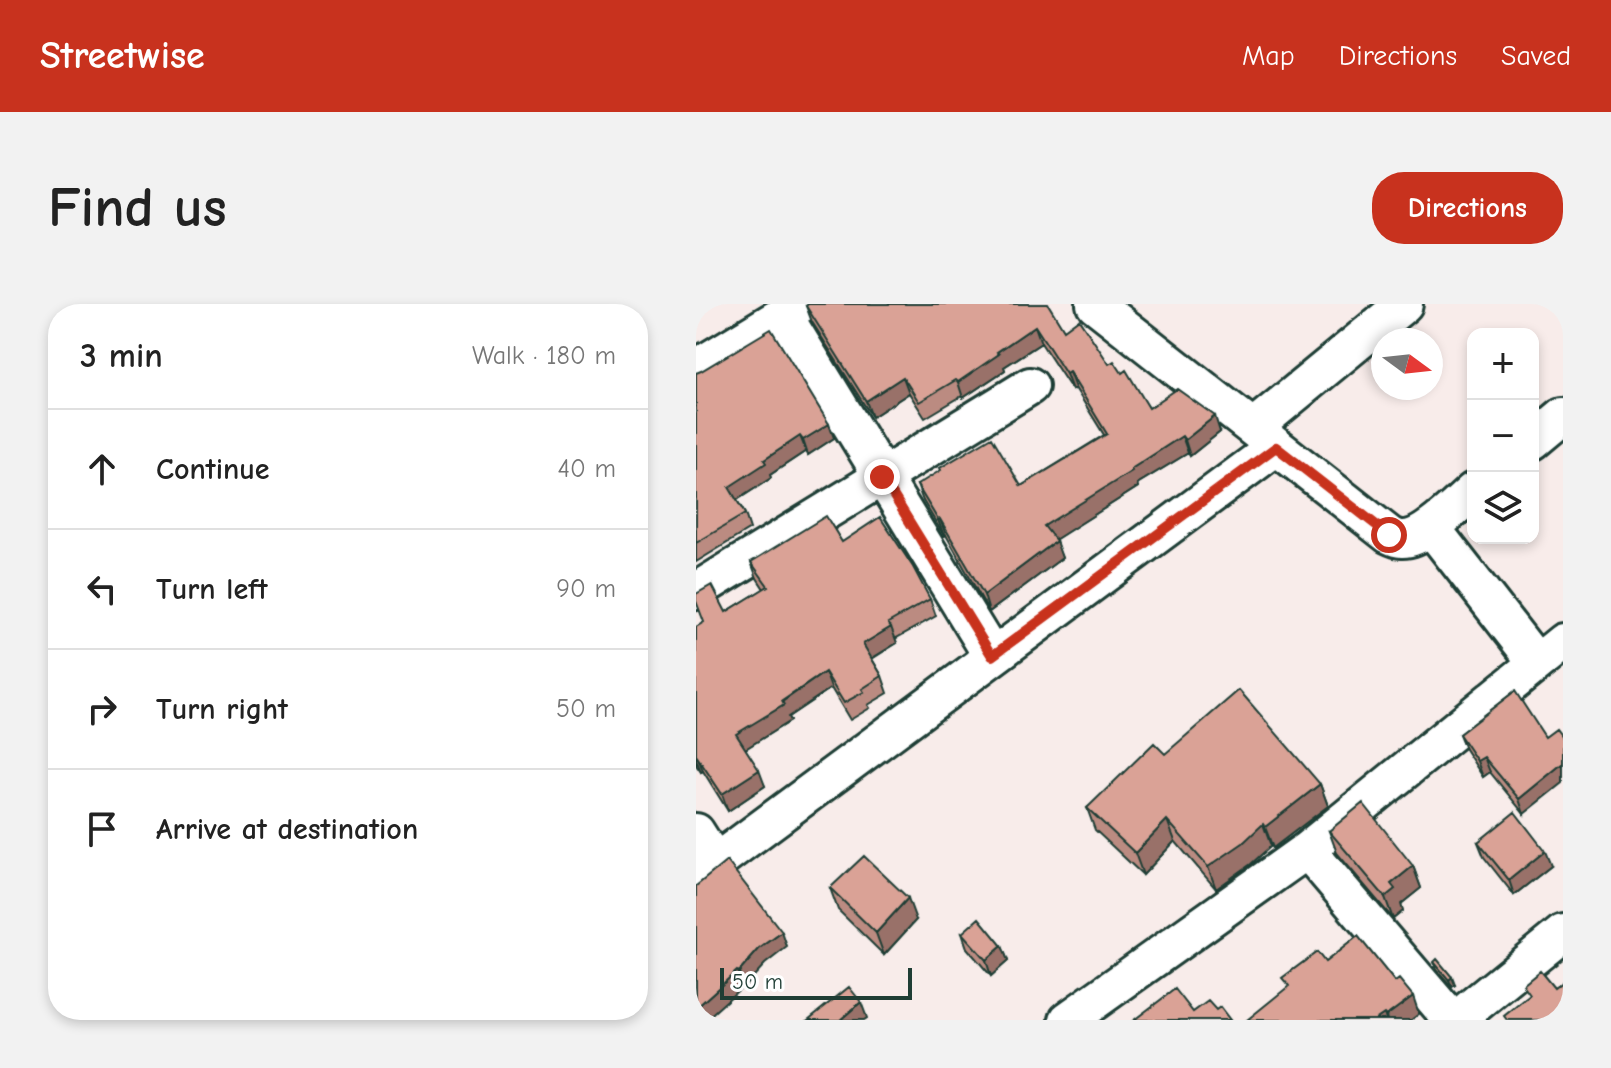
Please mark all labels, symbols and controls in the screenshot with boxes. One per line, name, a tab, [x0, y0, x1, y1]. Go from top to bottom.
text: Streetwise	[40, 34, 205, 78]
text: Map	[1242, 40, 1295, 72]
text: Directions	[1339, 40, 1457, 72]
text: Saved	[1501, 40, 1571, 72]
button: Directions	[1372, 172, 1563, 244]
text: Find us	[48, 176, 227, 240]
north arrow	[1371, 328, 1443, 400]
map controls	[1467, 328, 1539, 544]
button: +	[1467, 328, 1539, 400]
text: 3 min	[80, 336, 163, 376]
text: Walk · 180 m	[472, 341, 616, 371]
button: −	[1467, 400, 1539, 472]
icon: ahead	[80, 447, 124, 491]
text: Continue	[156, 452, 270, 487]
text: 40 m	[557, 454, 616, 484]
route end	[864, 459, 900, 495]
button: layers	[1467, 472, 1539, 544]
route start	[1371, 517, 1407, 553]
icon: left	[80, 567, 124, 611]
text: Turn left	[156, 572, 268, 607]
text: 90 m	[556, 574, 616, 604]
icon: right	[80, 687, 124, 731]
text: Turn right	[156, 692, 288, 727]
text: 50 m	[556, 694, 616, 724]
icon: arrive	[80, 807, 124, 851]
text: Arrive at destination	[156, 812, 418, 847]
scale bar	[720, 964, 912, 1000]
text: 50 m	[732, 969, 783, 995]

